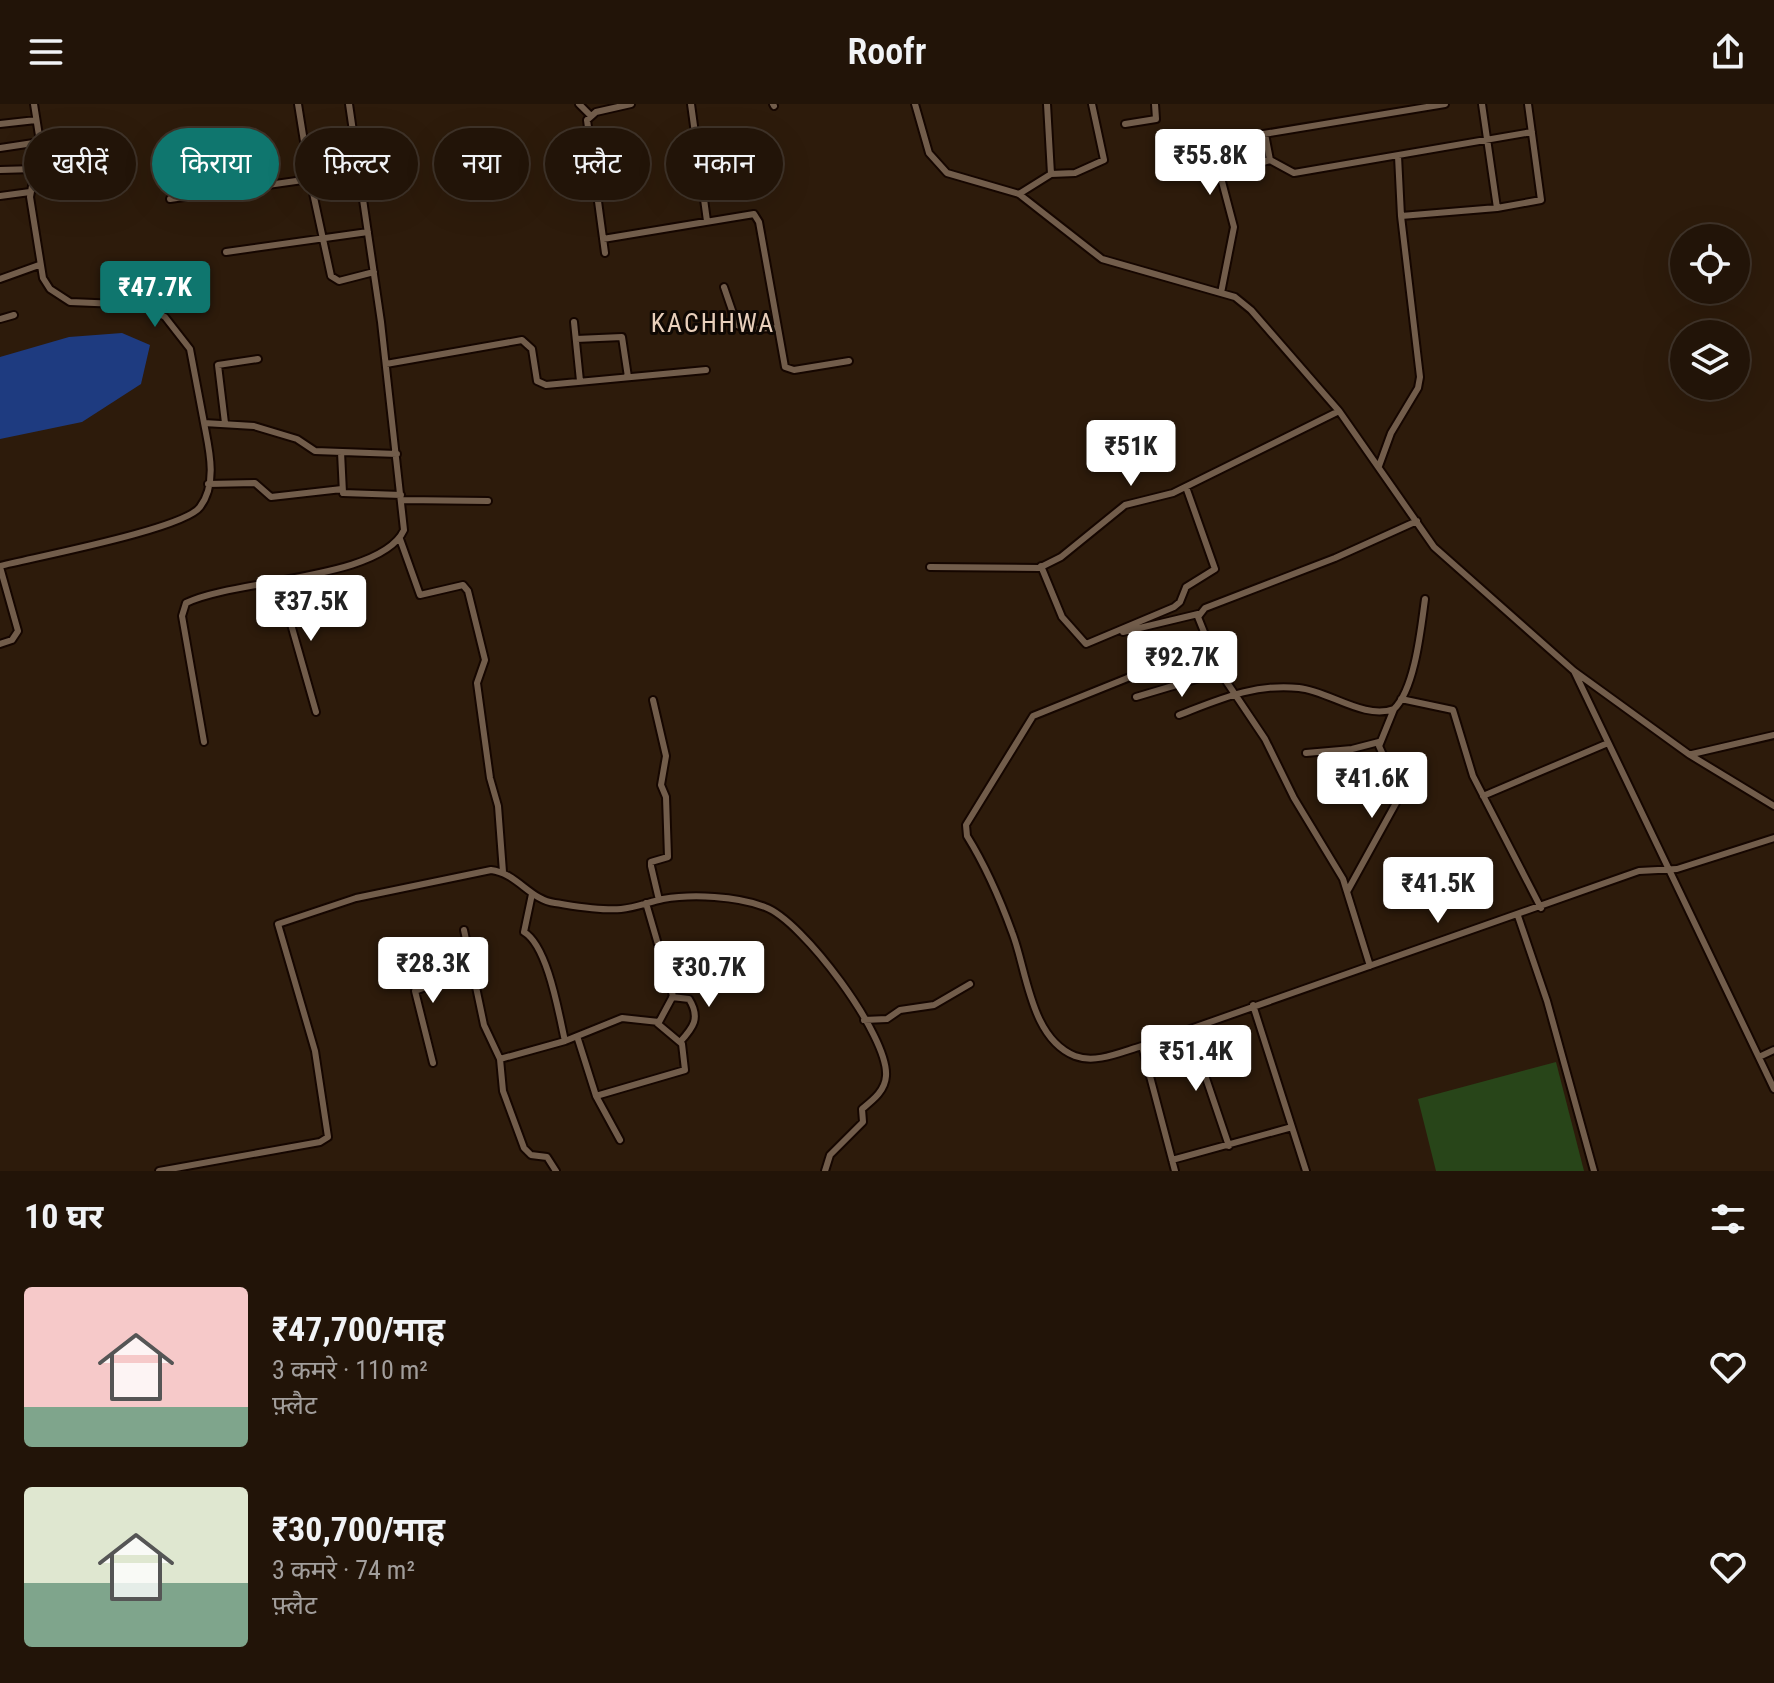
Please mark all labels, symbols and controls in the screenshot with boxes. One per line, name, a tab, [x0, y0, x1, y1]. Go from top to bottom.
icon: menu	[24, 30, 68, 74]
icon: share	[1706, 30, 1750, 74]
text: Roofr	[847, 31, 927, 73]
chip: खरीदें	[24, 128, 136, 200]
chip: किराया	[152, 128, 279, 200]
chip: फ़िल्टर	[295, 128, 418, 200]
chip: नया	[434, 128, 529, 200]
chip: फ़्लैट	[545, 128, 650, 200]
chip: मकान	[666, 128, 783, 200]
pin: ₹55.8K	[1145, 129, 1275, 197]
text: ₹55.8K	[1173, 140, 1247, 170]
map controls	[1670, 224, 1750, 400]
button: locate	[1670, 224, 1750, 304]
pin: ₹47.7K	[90, 261, 220, 329]
text: ₹47.7K	[118, 272, 192, 302]
district label: KACHHWA	[651, 308, 775, 338]
button: layers	[1670, 320, 1750, 400]
pin: ₹51K	[1084, 420, 1178, 488]
text: ₹51K	[1105, 431, 1157, 461]
pin: ₹37.5K	[246, 575, 376, 643]
text: ₹37.5K	[274, 586, 348, 616]
pin: ₹92.7K	[1117, 631, 1247, 699]
text: ₹92.7K	[1145, 642, 1219, 672]
pin: ₹41.6K	[1307, 752, 1437, 820]
text: ₹41.6K	[1335, 763, 1409, 793]
pin: ₹41.5K	[1373, 857, 1503, 925]
text: ₹41.5K	[1401, 868, 1475, 898]
pin: ₹28.3K	[368, 937, 498, 1005]
pin: ₹30.7K	[644, 941, 774, 1009]
text: ₹28.3K	[396, 948, 470, 978]
text: ₹30.7K	[672, 952, 746, 982]
pin: ₹51.4K	[1131, 1025, 1261, 1093]
text: ₹51.4K	[1159, 1036, 1233, 1066]
text: 10 घर	[24, 1196, 103, 1236]
icon: filters	[1706, 1197, 1750, 1241]
text: ₹47,700/माह	[272, 1309, 445, 1349]
icon: home	[88, 1319, 184, 1415]
icon: heart	[1706, 1345, 1750, 1389]
text: 3 कमरे · 110 m²	[272, 1355, 428, 1385]
text: फ़्लैट	[272, 1390, 317, 1420]
text: ₹30,700/माह	[272, 1509, 445, 1549]
icon: home	[88, 1519, 184, 1615]
icon: heart	[1706, 1545, 1750, 1589]
text: 3 कमरे · 74 m²	[272, 1555, 415, 1585]
text: फ़्लैट	[272, 1590, 317, 1620]

